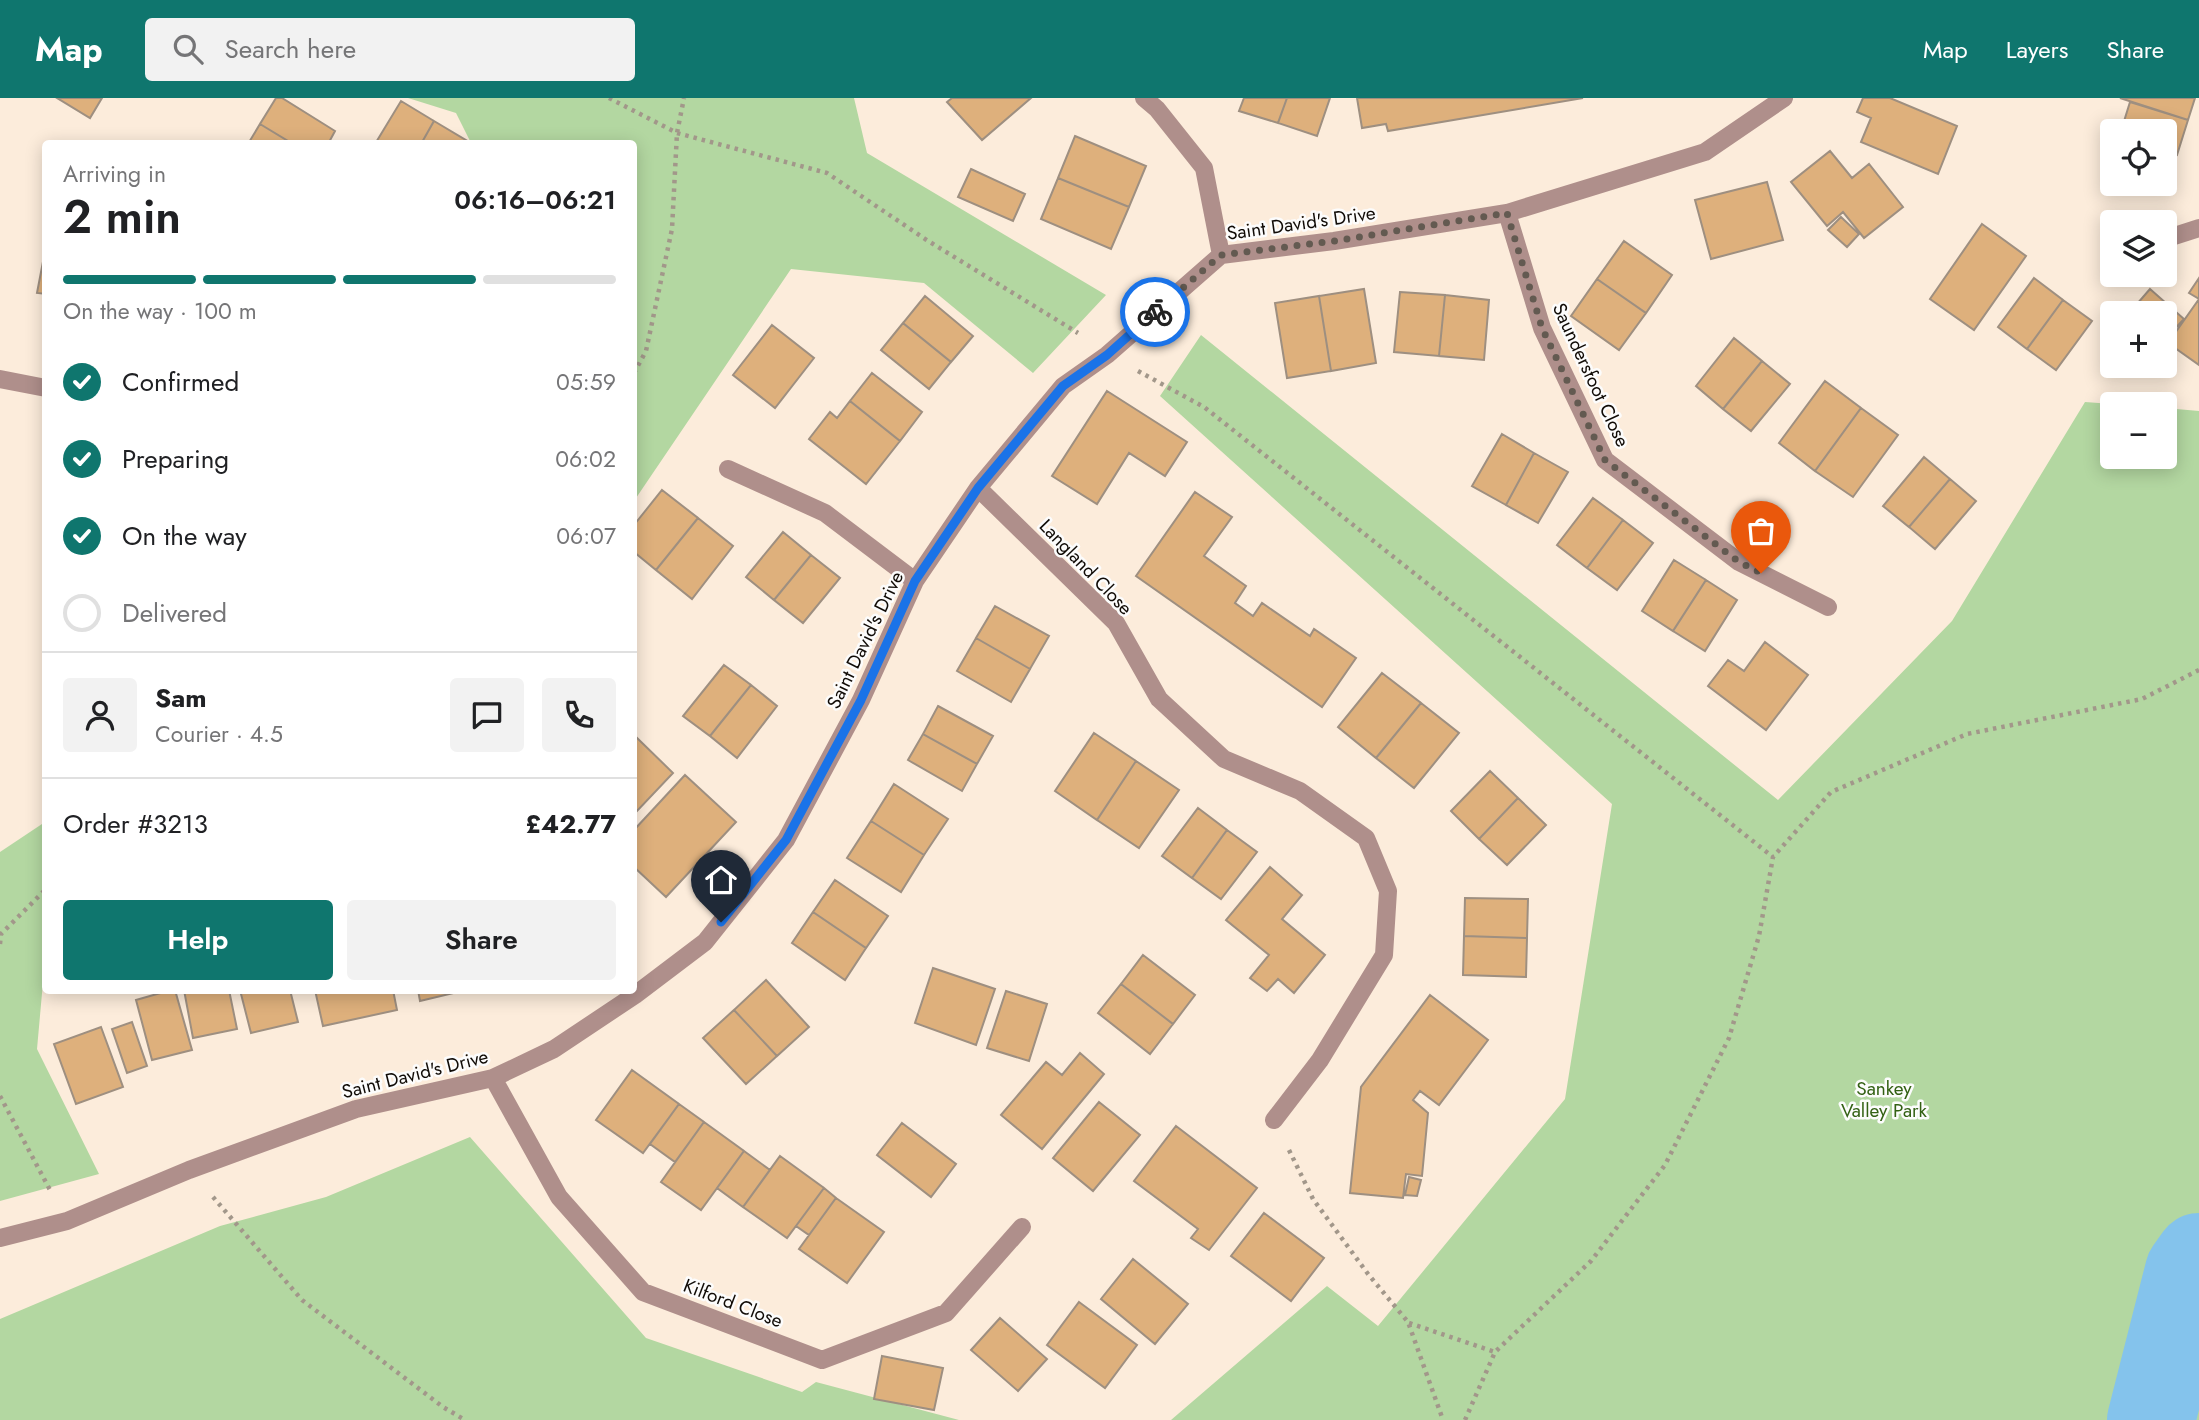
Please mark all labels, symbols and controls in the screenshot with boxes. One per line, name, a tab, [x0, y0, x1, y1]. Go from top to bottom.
search box	[145, 18, 635, 81]
text: Map	[35, 26, 103, 73]
icon: search	[169, 30, 207, 68]
text: Search here	[225, 30, 356, 68]
text: Map	[1923, 32, 1968, 67]
text: Layers	[2006, 32, 2068, 67]
text: Share	[2106, 32, 2164, 67]
map controls	[2100, 119, 2177, 469]
button: locate	[2100, 119, 2177, 196]
text: Arriving in	[63, 157, 166, 191]
text: 06:16–06:21	[454, 181, 616, 219]
text: 2 min	[63, 184, 181, 250]
street label: Saint David's Drive	[1225, 199, 1377, 247]
button: layers	[2100, 210, 2177, 287]
courier	[1120, 277, 1190, 347]
icon: bike	[1136, 293, 1174, 331]
text: On the way · 100 m	[63, 294, 257, 328]
street label: Saundersfoot Close	[1546, 299, 1636, 452]
button: +	[2100, 301, 2177, 378]
icon: check	[63, 363, 101, 401]
text: Confirmed	[122, 363, 239, 401]
text: 05:59	[556, 365, 616, 399]
button: −	[2100, 392, 2177, 469]
icon: check	[63, 440, 101, 478]
text: Preparing	[122, 440, 229, 478]
text: 06:02	[555, 442, 616, 476]
pin	[1731, 501, 1791, 573]
icon: bag	[1742, 512, 1780, 550]
street label: Langland Close	[1033, 513, 1139, 621]
icon: check	[63, 517, 101, 555]
text: On the way	[122, 517, 247, 555]
text: 06:07	[556, 519, 616, 553]
street label: Saint David's Drive	[820, 567, 910, 713]
text: Delivered	[122, 594, 227, 632]
button: person	[63, 678, 137, 752]
button: chat	[450, 678, 524, 752]
button: phone	[542, 678, 616, 752]
text: Sam	[155, 679, 207, 717]
text: Courier · 4.5	[155, 717, 283, 751]
text: Order #3213	[63, 805, 208, 843]
text: £42.77	[525, 805, 616, 843]
pin	[691, 850, 751, 922]
icon: home	[702, 861, 740, 899]
button: Help	[63, 900, 333, 980]
button: Share	[347, 900, 616, 980]
street label: Saint David's Drive	[339, 1043, 491, 1105]
park label: Sankey Valley Park	[1841, 1075, 1928, 1124]
street label: Kilford Close	[680, 1272, 787, 1334]

